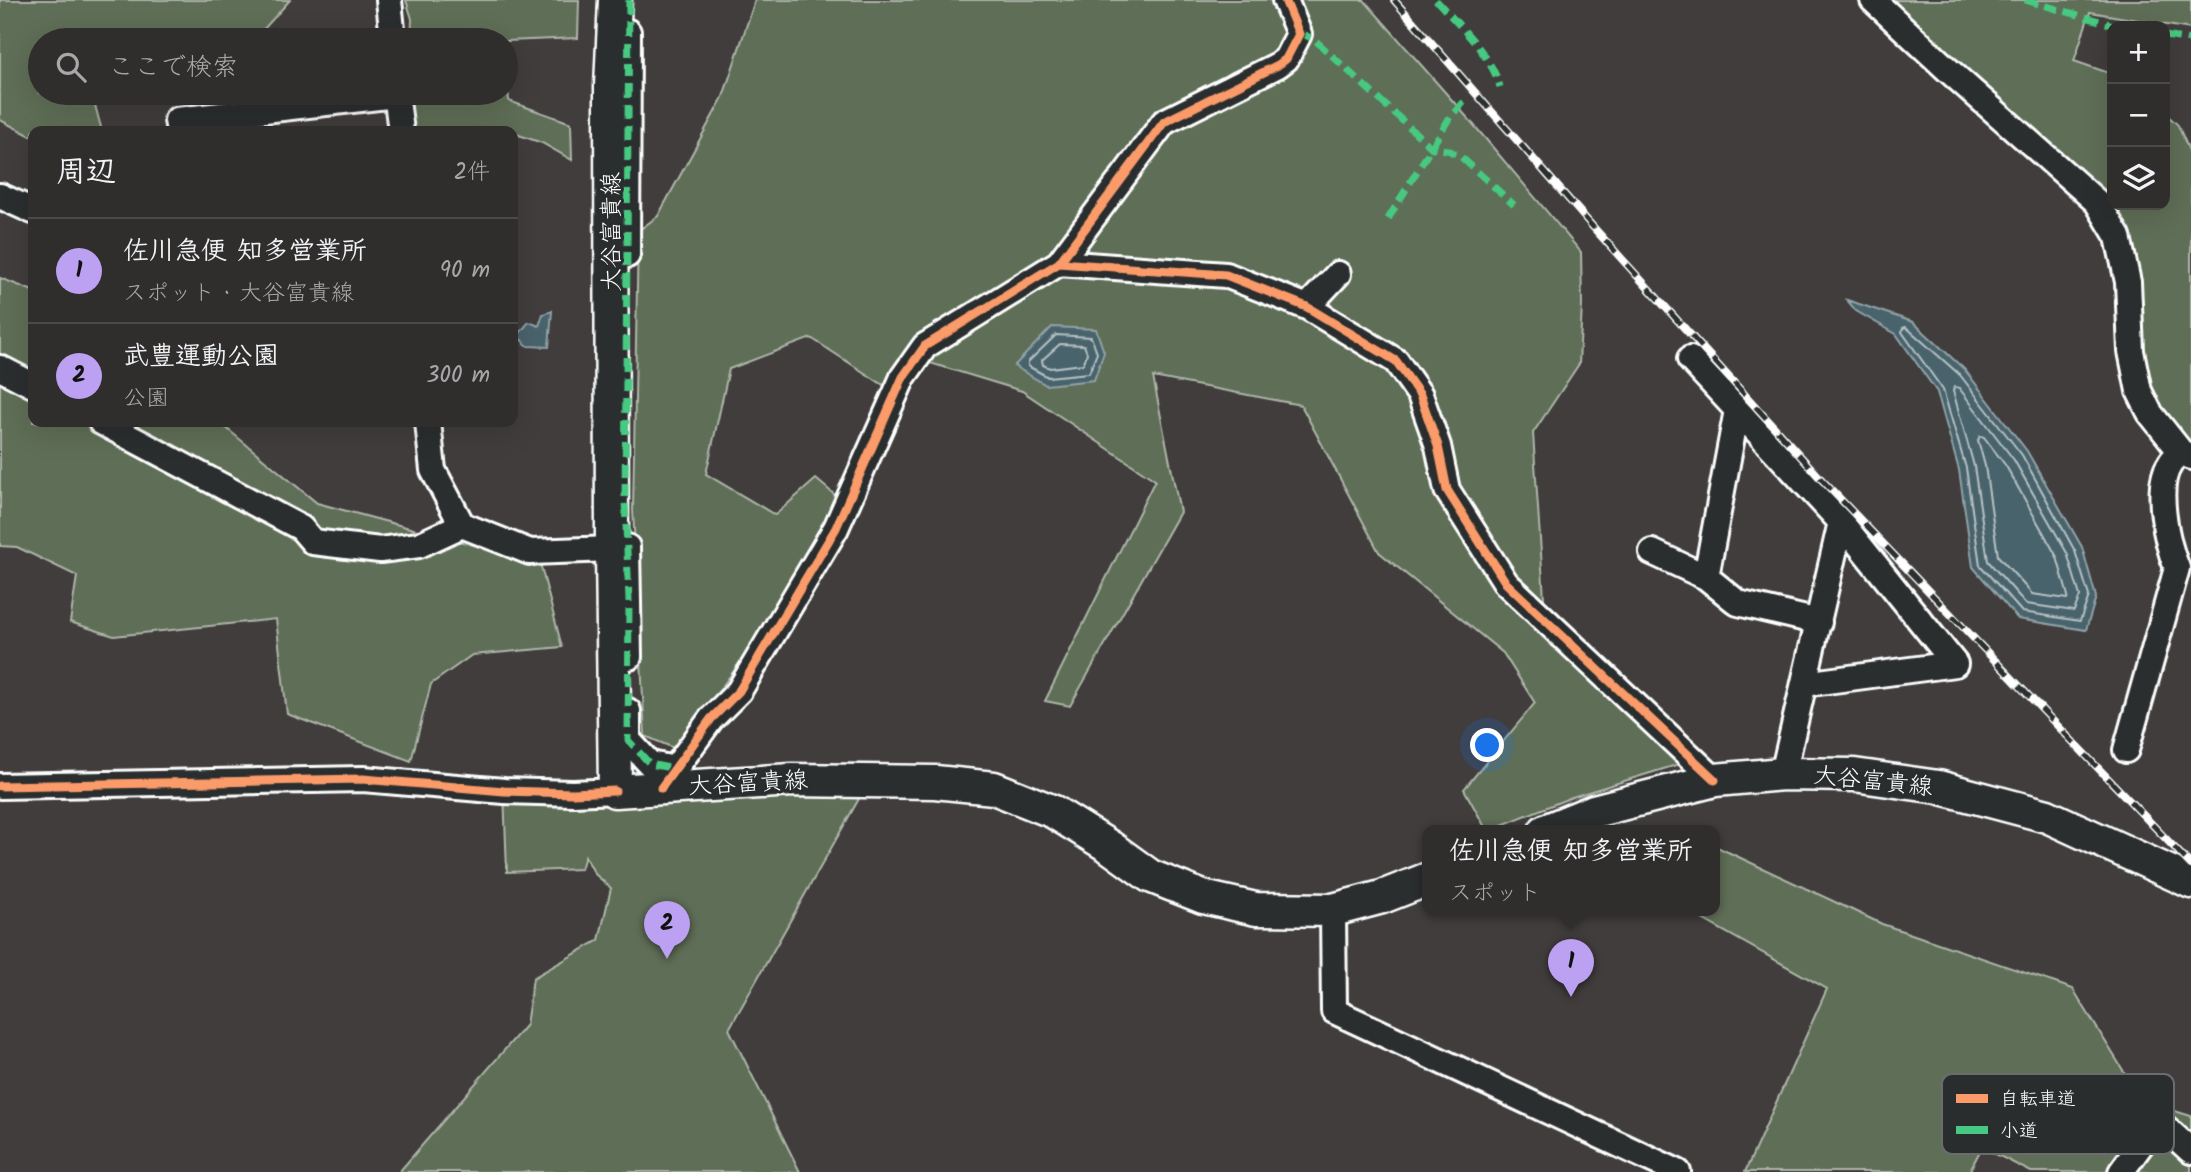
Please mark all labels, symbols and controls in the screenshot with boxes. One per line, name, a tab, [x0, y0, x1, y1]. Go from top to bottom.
map controls	[2107, 21, 2170, 210]
button: +	[2107, 21, 2170, 84]
search box	[28, 28, 518, 105]
text: ここで検索	[108, 47, 238, 89]
icon: search	[52, 48, 90, 86]
button: −	[2107, 84, 2170, 147]
button: layers	[2107, 147, 2170, 210]
text: 周辺	[56, 149, 116, 197]
text: 2件	[454, 155, 490, 191]
street label: 大谷富貴線	[593, 172, 632, 292]
text: 佐川急便 知多営業所	[123, 231, 367, 273]
text: 1	[76, 253, 82, 289]
text: 90 m	[440, 253, 490, 289]
text: スポット · 大谷富貴線	[123, 276, 354, 312]
text: 武豊運動公園	[123, 336, 279, 378]
text: 2	[72, 358, 86, 394]
text: 300 m	[426, 358, 490, 394]
text: 公園	[123, 381, 169, 417]
your location	[1470, 728, 1504, 762]
street label: 大谷富貴線	[1811, 756, 1935, 808]
street label: 大谷富貴線	[687, 761, 809, 807]
popup	[1422, 825, 1720, 916]
text: 佐川急便 知多営業所	[1449, 831, 1693, 873]
text: スポット	[1449, 876, 1541, 912]
pin: 2	[644, 901, 690, 959]
pin: 1	[1548, 939, 1594, 997]
legend	[1942, 1074, 2174, 1154]
text: 自転車道	[2000, 1085, 2076, 1115]
text: 小道	[2000, 1117, 2038, 1147]

